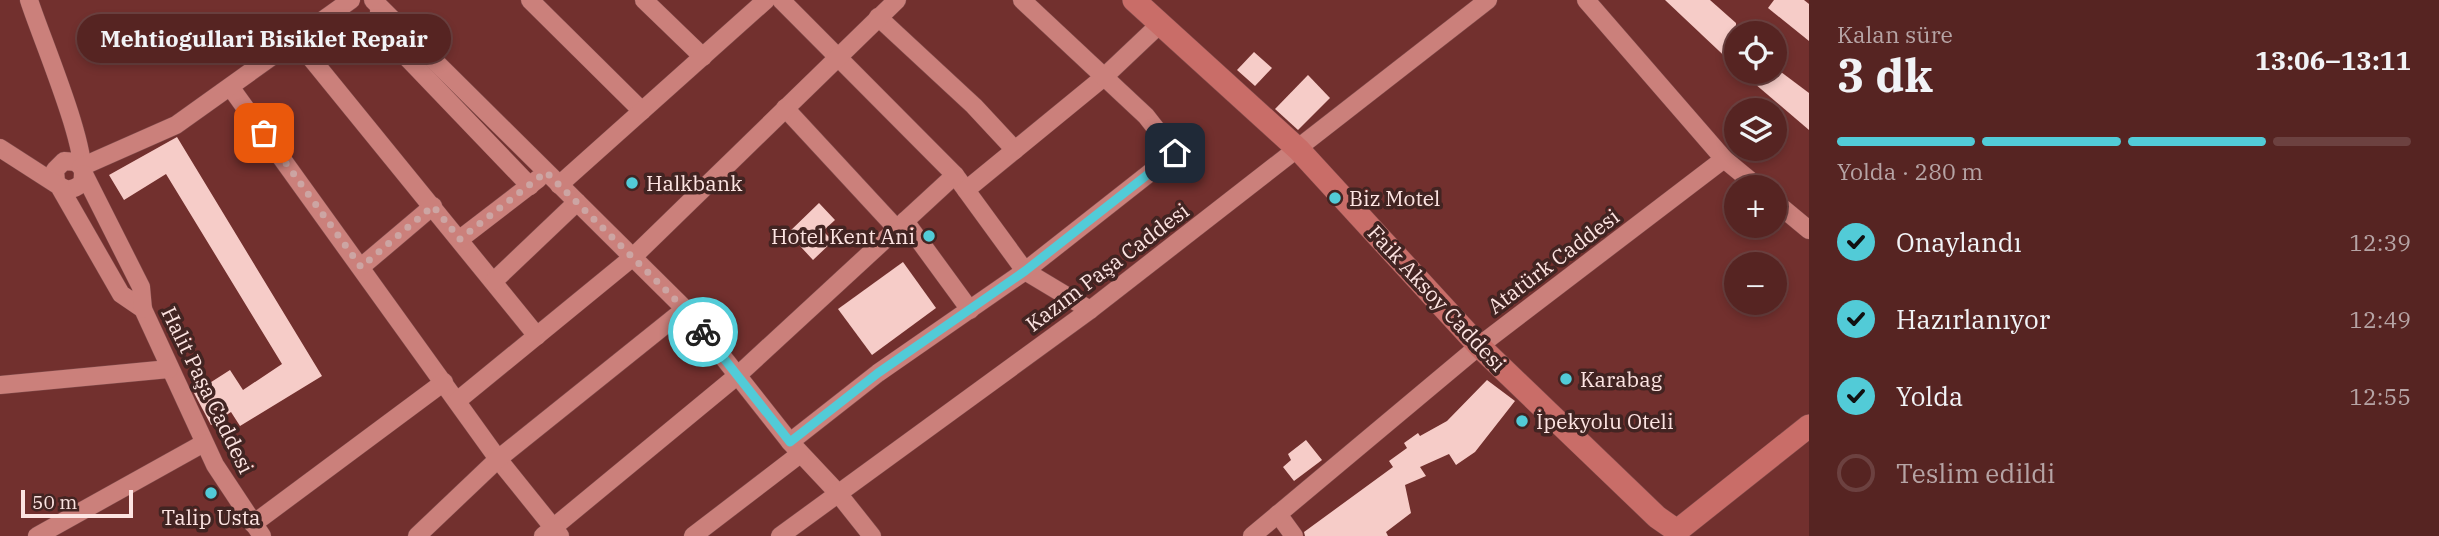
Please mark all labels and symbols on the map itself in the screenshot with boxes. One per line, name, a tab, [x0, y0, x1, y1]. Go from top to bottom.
callout: Mehtiogullari Bisiklet Repair	[77, 14, 451, 63]
pin	[234, 103, 294, 163]
pin	[1145, 123, 1205, 183]
place label: Halkbank	[646, 169, 743, 197]
marker: Halkbank	[624, 175, 640, 191]
place label: Biz Motel	[1349, 184, 1440, 212]
marker: Biz Motel	[1327, 190, 1343, 206]
street label: Kazım Paşa Caddesi	[1020, 196, 1194, 338]
street label: Atatürk Caddesi	[1481, 202, 1625, 320]
street label: Faik Aksoy Caddesi	[1362, 219, 1512, 377]
place label: Hotel Kent Ani	[771, 222, 915, 250]
marker: Hotel Kent Ani	[921, 228, 937, 244]
courier	[668, 297, 738, 367]
street label: Halit Paşa Caddesi	[155, 302, 261, 478]
place label: Karabag	[1580, 365, 1663, 393]
marker: Karabag	[1558, 371, 1574, 387]
place label: İpekyolu Oteli	[1536, 407, 1674, 435]
marker: İpekyolu Oteli	[1514, 413, 1530, 429]
marker: Talip Usta	[203, 485, 219, 501]
scale bar	[21, 487, 133, 519]
place label: Talip Usta	[161, 503, 261, 531]

